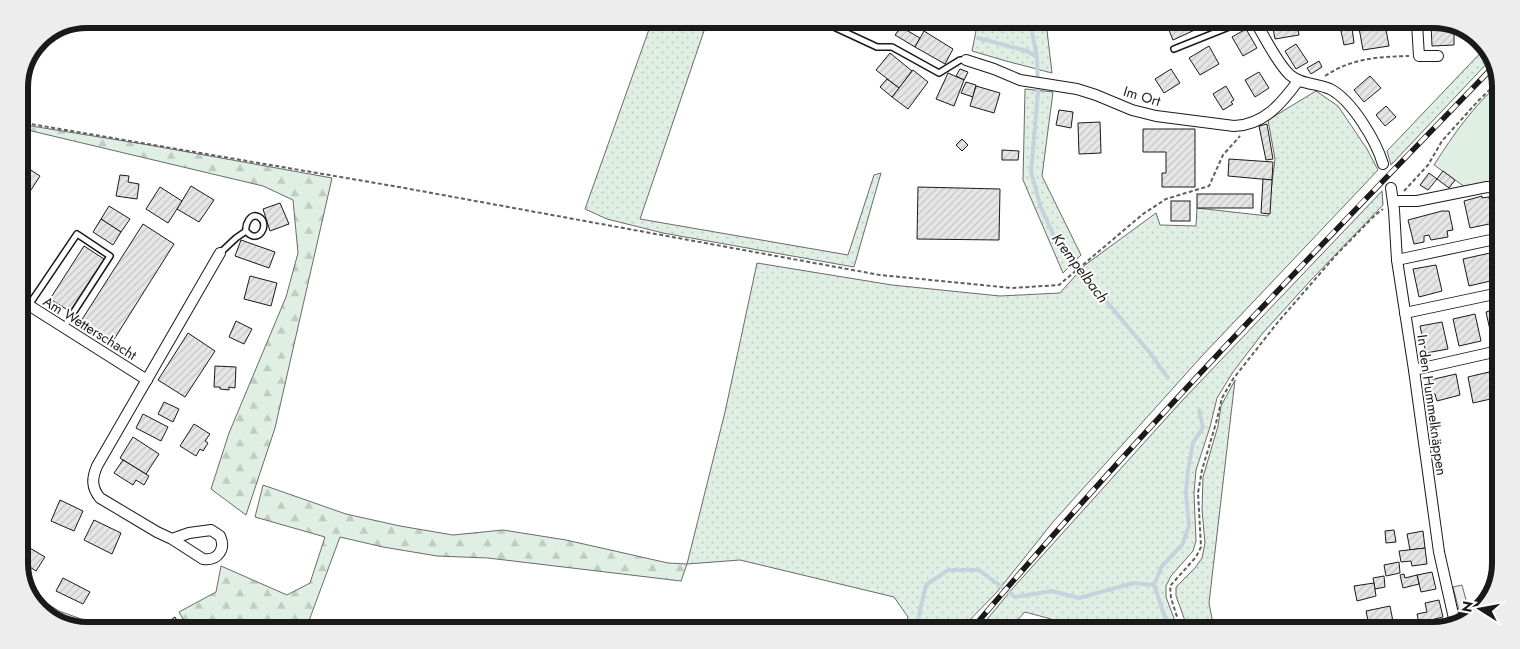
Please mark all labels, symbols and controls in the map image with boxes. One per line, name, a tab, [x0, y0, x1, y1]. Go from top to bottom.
street label: Im Ort	[1121, 81, 1164, 111]
water label: Krempelbach	[1046, 229, 1114, 307]
street label: Am Wetterschacht	[39, 291, 141, 365]
street label: In den Hummelknäppen	[1412, 333, 1452, 477]
north arrow	[1455, 584, 1505, 634]
text: N	[1456, 599, 1478, 614]

